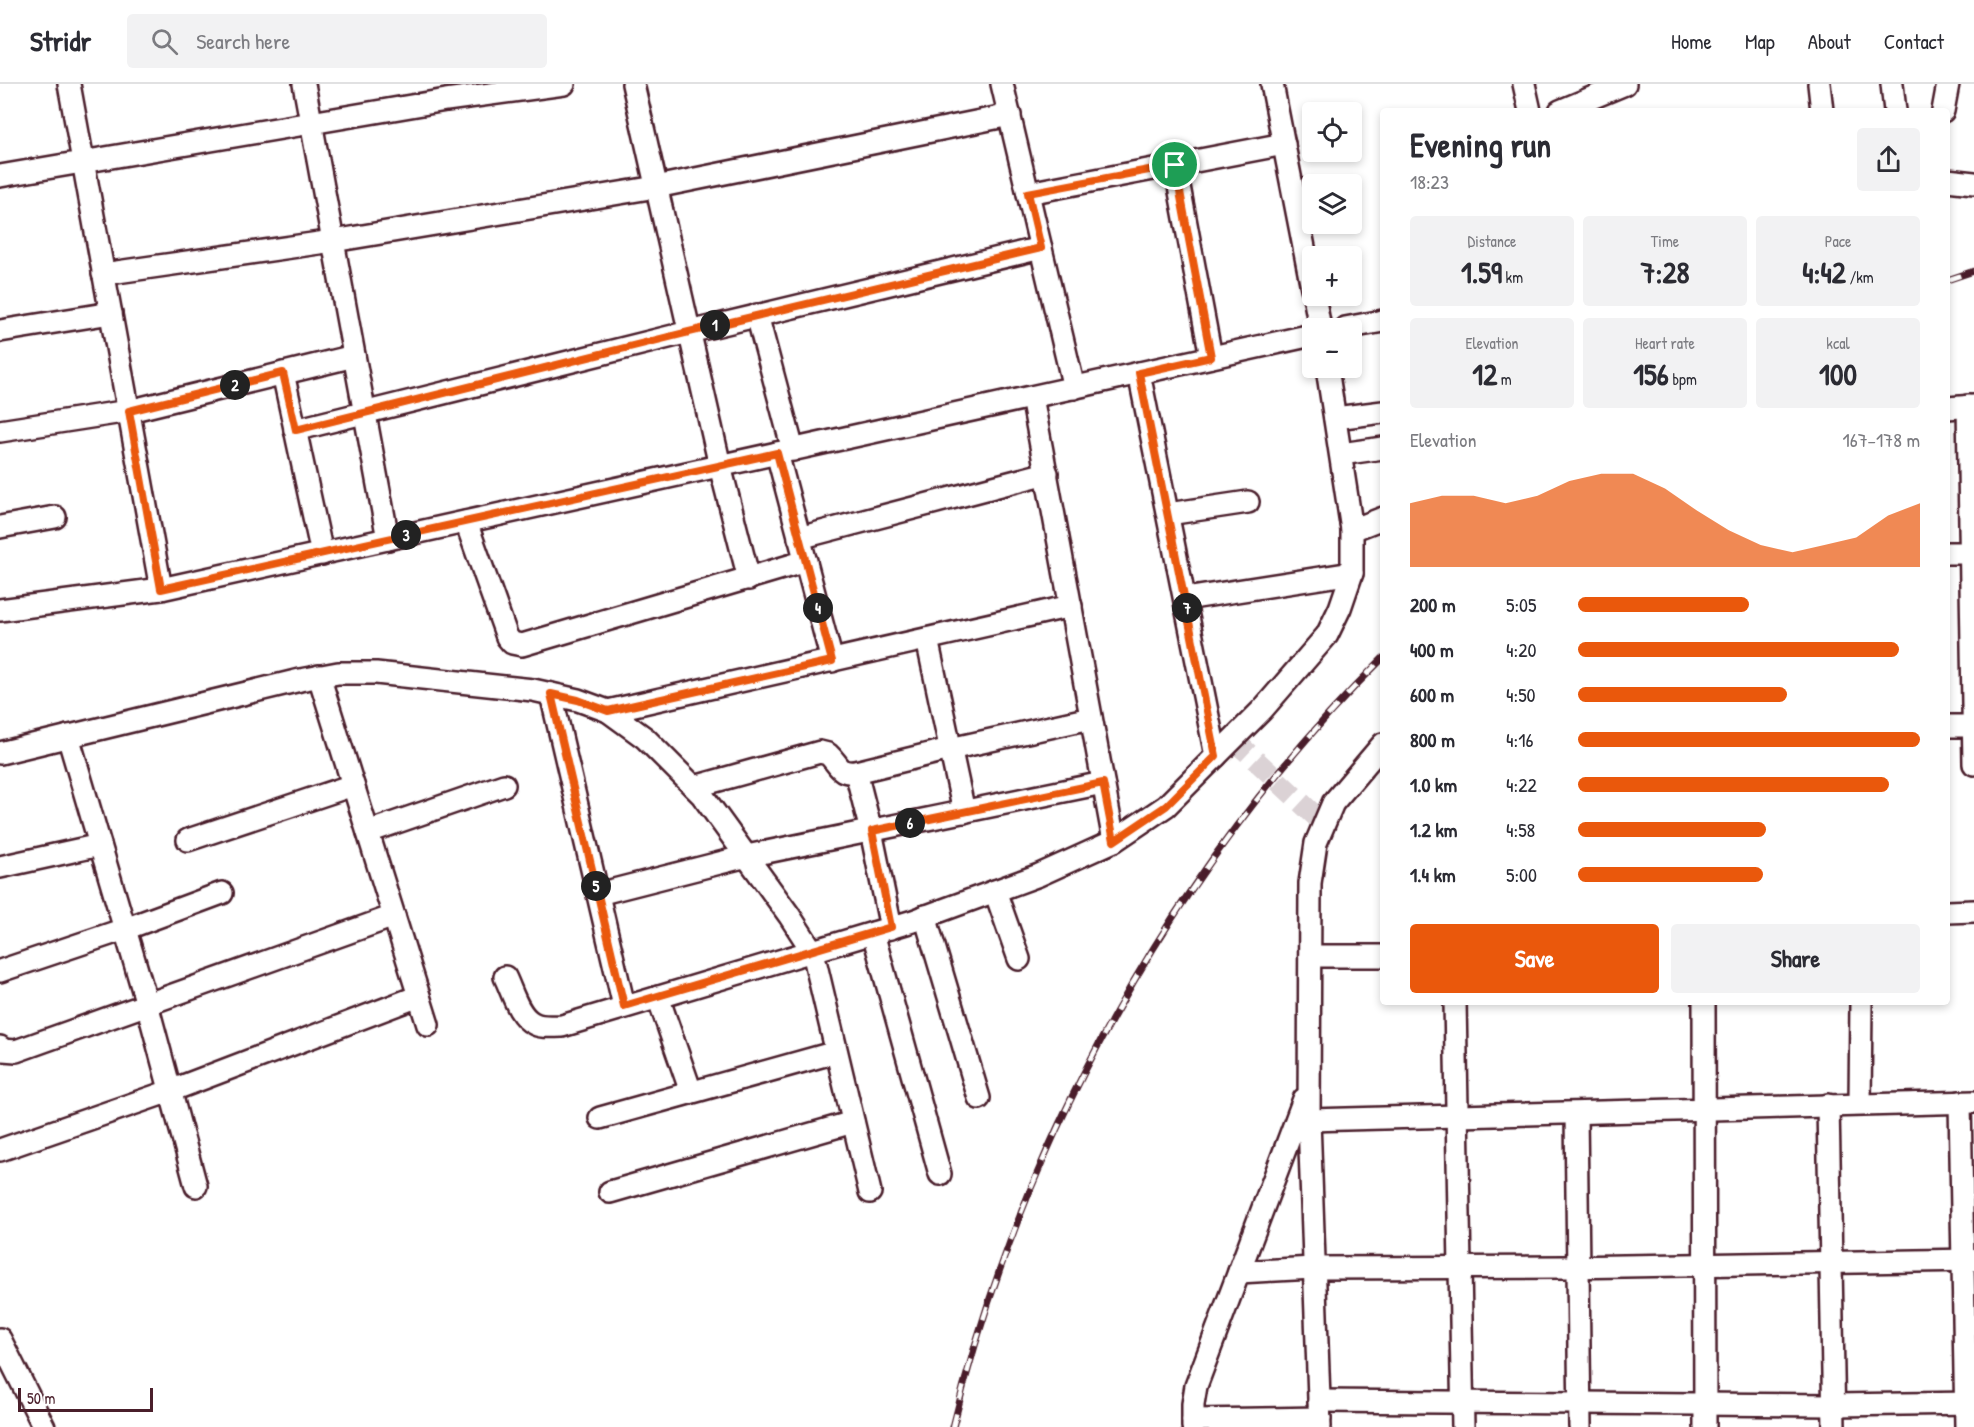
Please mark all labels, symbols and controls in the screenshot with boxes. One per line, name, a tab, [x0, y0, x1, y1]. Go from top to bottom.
search box	[127, 14, 547, 68]
text: Stridr	[30, 22, 91, 60]
icon: search	[148, 25, 181, 58]
text: Search here	[196, 26, 290, 56]
text: Home	[1671, 27, 1712, 56]
text: Map	[1745, 27, 1775, 56]
text: About	[1808, 27, 1851, 56]
text: Contact	[1884, 27, 1944, 56]
map controls	[1302, 102, 1362, 378]
button: locate	[1302, 102, 1362, 162]
text: Evening run	[1410, 123, 1551, 167]
button: share	[1857, 128, 1920, 191]
pin	[1149, 139, 1200, 190]
icon: arrive	[1158, 148, 1191, 181]
text: 18:23	[1410, 168, 1449, 195]
button: layers	[1302, 174, 1362, 234]
text: Distance	[1468, 230, 1516, 252]
text: Time	[1651, 230, 1679, 252]
text: Pace	[1825, 230, 1851, 252]
button: +	[1302, 246, 1362, 306]
text: 1.59	[1461, 252, 1502, 292]
text: 7:28	[1641, 252, 1689, 292]
text: 4:42	[1802, 252, 1846, 292]
text: km	[1502, 266, 1523, 288]
text: /km	[1846, 266, 1874, 288]
pin: 1	[700, 310, 730, 340]
text: 1	[712, 314, 718, 336]
button: −	[1302, 318, 1362, 378]
text: Elevation	[1465, 332, 1519, 354]
text: Heart rate	[1635, 332, 1695, 354]
text: kcal	[1826, 332, 1850, 354]
text: 12	[1472, 354, 1497, 394]
text: 156	[1633, 354, 1669, 394]
text: 100	[1819, 354, 1857, 394]
text: m	[1497, 368, 1512, 390]
text: bpm	[1669, 368, 1697, 390]
pin: 2	[220, 370, 250, 400]
text: 2	[231, 374, 239, 396]
text: Elevation	[1410, 426, 1476, 453]
text: 167–178 m	[1842, 426, 1920, 453]
pin: 3	[391, 520, 421, 550]
text: 3	[402, 524, 410, 546]
text: 200 m	[1410, 591, 1455, 618]
text: 5:05	[1506, 591, 1537, 618]
pin: 4	[803, 593, 833, 623]
pin: 7	[1172, 593, 1202, 623]
text: 4	[815, 597, 821, 619]
text: 7	[1183, 597, 1191, 619]
text: 400 m	[1410, 636, 1454, 663]
text: 4:20	[1506, 636, 1536, 663]
text: 600 m	[1410, 681, 1454, 708]
text: 4:50	[1506, 681, 1536, 708]
text: 800 m	[1410, 726, 1455, 753]
text: 4:16	[1506, 726, 1533, 753]
text: 1.0 km	[1410, 771, 1457, 798]
text: 4:22	[1506, 771, 1537, 798]
pin: 6	[895, 808, 925, 838]
text: 6	[907, 812, 913, 834]
text: 1.2 km	[1410, 816, 1457, 843]
text: 4:58	[1506, 816, 1535, 843]
text: 1.4 km	[1410, 861, 1456, 888]
text: 5:00	[1506, 861, 1537, 888]
pin: 5	[581, 871, 611, 901]
text: 5	[593, 875, 599, 897]
button: Save	[1410, 924, 1659, 993]
button: Share	[1671, 924, 1920, 993]
scale bar	[18, 1385, 153, 1412]
text: 50 m	[27, 1387, 56, 1409]

